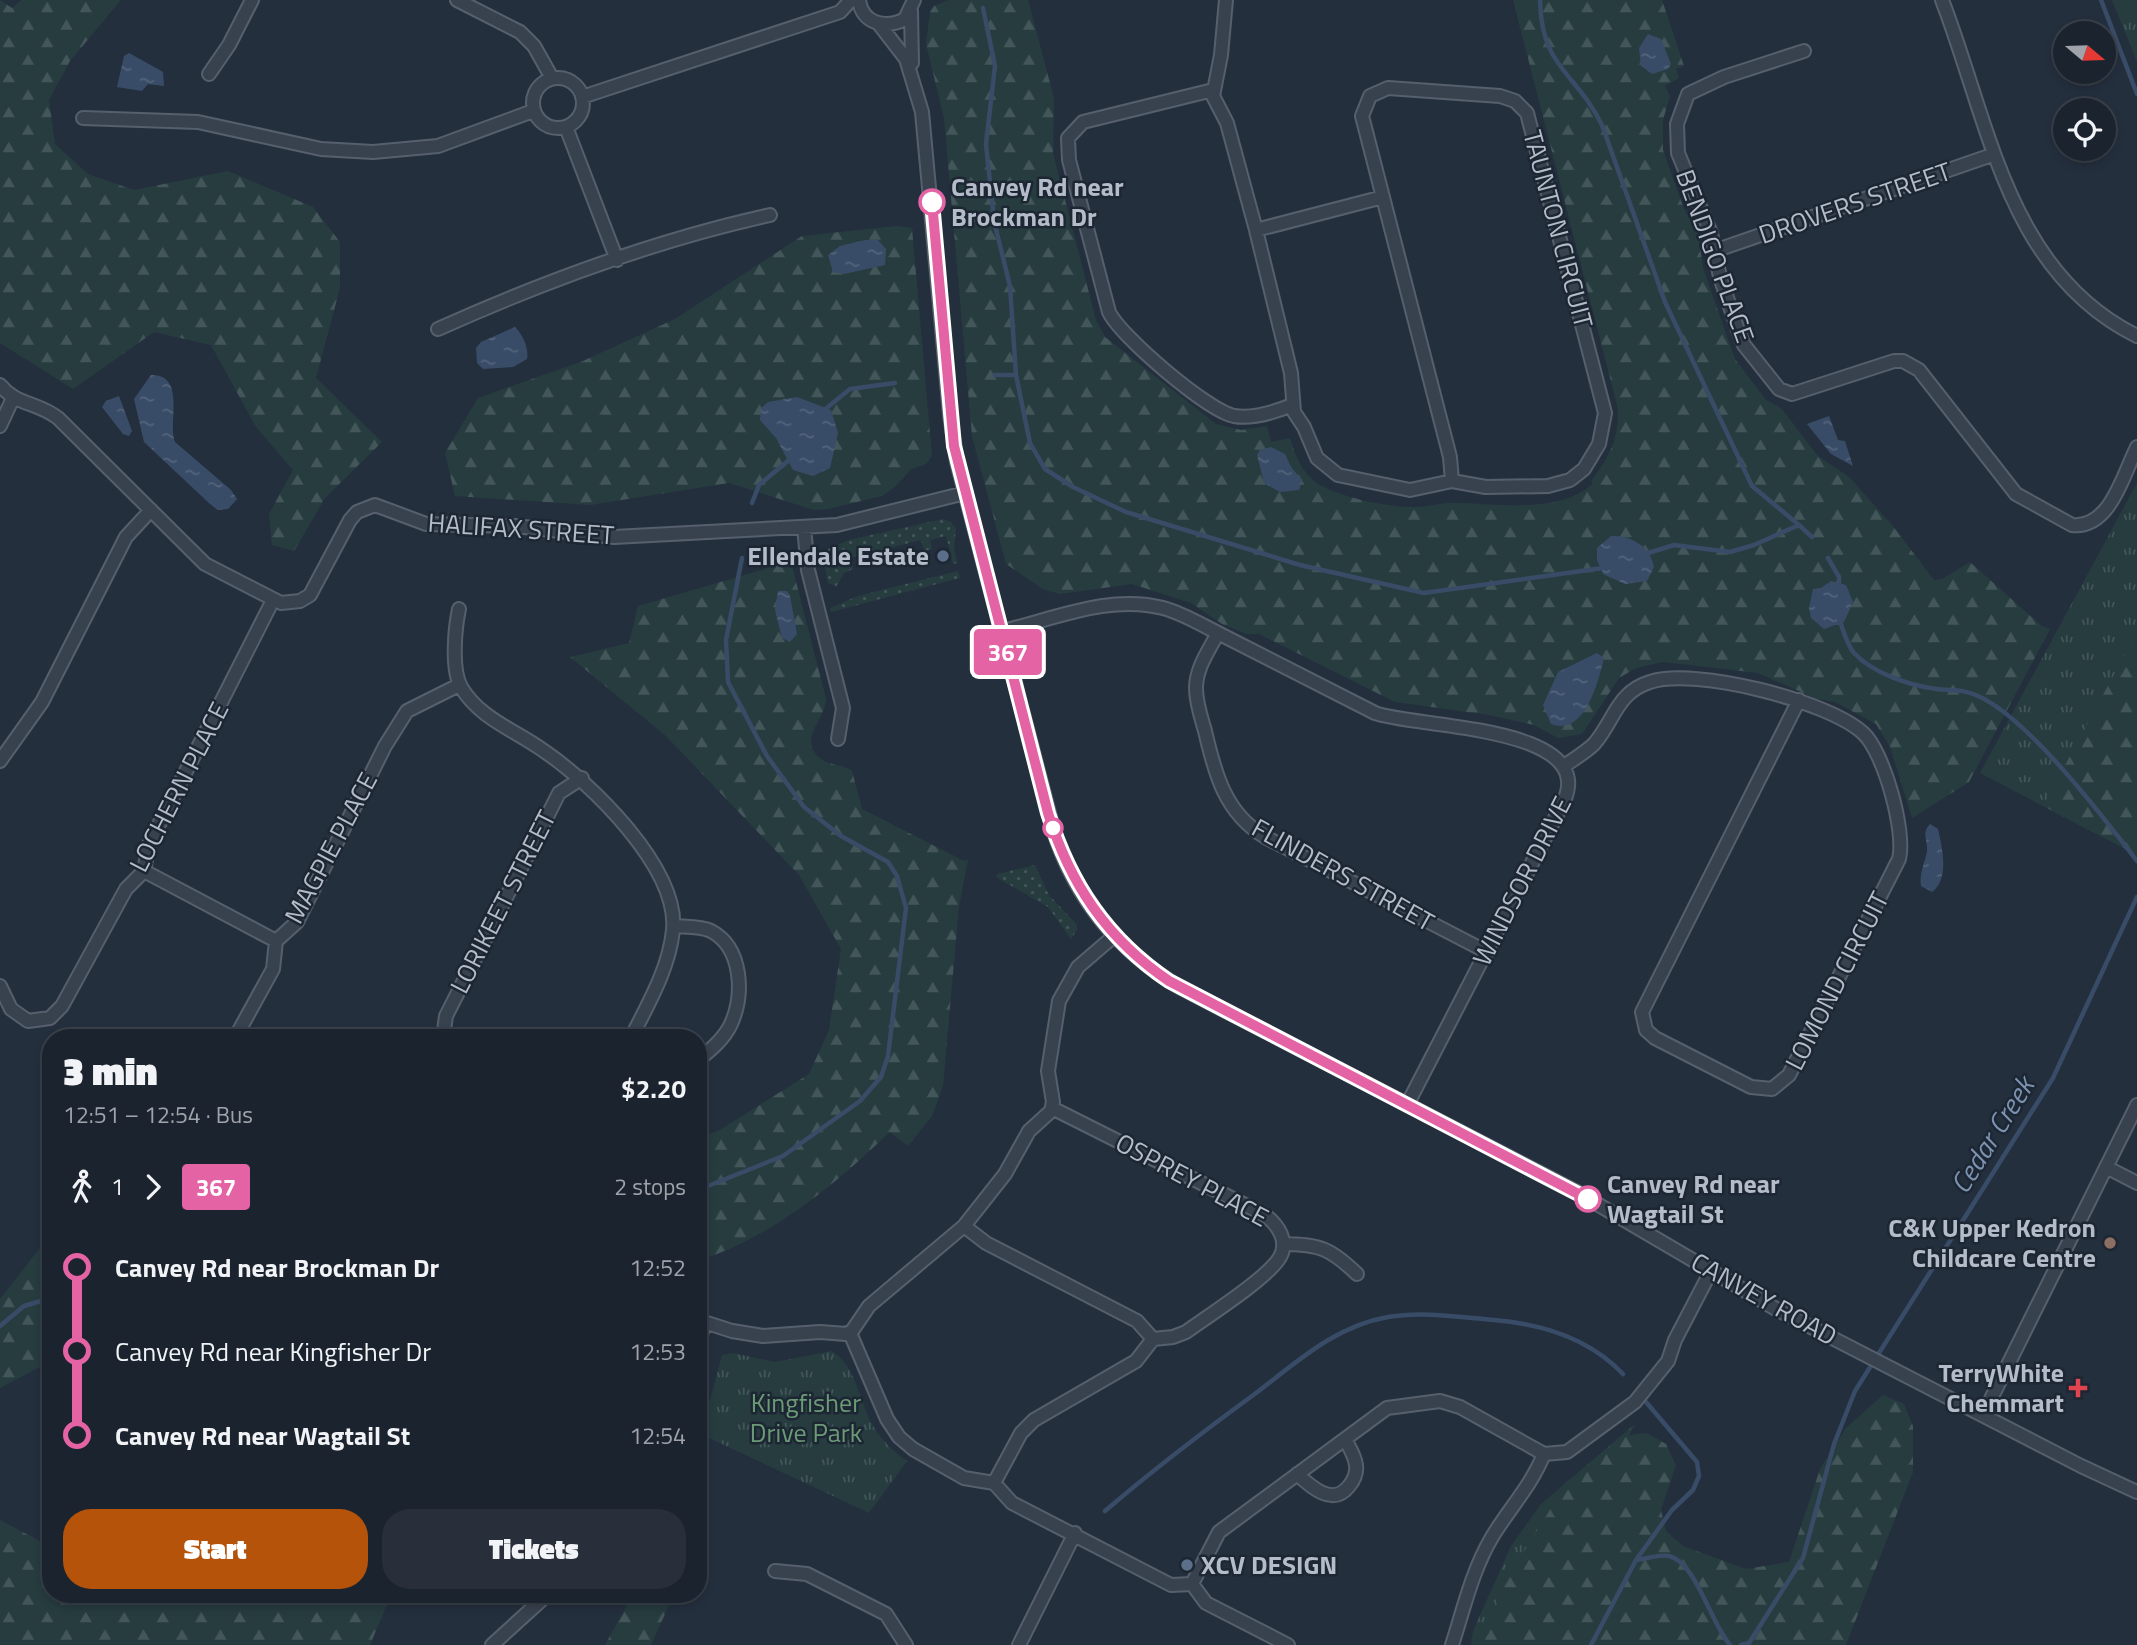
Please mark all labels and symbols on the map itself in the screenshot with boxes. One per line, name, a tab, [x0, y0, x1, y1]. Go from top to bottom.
north arrow	[2053, 21, 2116, 84]
street label: TAUNTON CIRCUIT	[1513, 126, 1604, 332]
street label: DROVERS STREET	[1753, 151, 1957, 254]
street label: BENDIGO PLACE	[1666, 164, 1765, 348]
place label: Canvey Rd near Brockman Dr	[951, 167, 1124, 236]
marker: Canvey Rd near Brockman Dr	[919, 189, 945, 215]
street label: HALIFAX STREET	[427, 503, 616, 554]
place label: Ellendale Estate	[747, 536, 929, 575]
marker: Ellendale Estate	[935, 548, 951, 564]
line badge: 367	[968, 629, 1048, 675]
street label: LOCHERN PLACE	[119, 695, 238, 879]
street label: MAGPIE PLACE	[274, 765, 387, 930]
street label: WINDSOR DRIVE	[1462, 789, 1581, 972]
street label: LORIKEET STREET	[440, 803, 566, 1000]
street label: FLINDERS STREET	[1245, 808, 1442, 941]
unlabelled marker	[1043, 818, 1063, 838]
street label: LOMOND CIRCUIT	[1775, 884, 1898, 1077]
water label: Cedar Creek	[1939, 1065, 2046, 1202]
street label: OSPREY PLACE	[1109, 1123, 1276, 1236]
place label: Canvey Rd near Wagtail St	[1607, 1164, 1780, 1233]
marker: Canvey Rd near Wagtail St	[1575, 1186, 1601, 1212]
place label: C&K Upper Kedron Childcare Centre	[1888, 1208, 2096, 1277]
marker: C&K Upper Kedron Childcare Centre	[2102, 1235, 2118, 1251]
street label: CANVEY ROAD	[1684, 1242, 1844, 1355]
place label: TerryWhite Chemmart	[1939, 1353, 2064, 1422]
marker: TerryWhite Chemmart	[2070, 1380, 2086, 1396]
park label: Kingfisher Drive Park	[750, 1383, 862, 1452]
place label: XCV DESIGN	[1201, 1545, 1337, 1584]
marker: XCV DESIGN	[1179, 1557, 1195, 1573]

